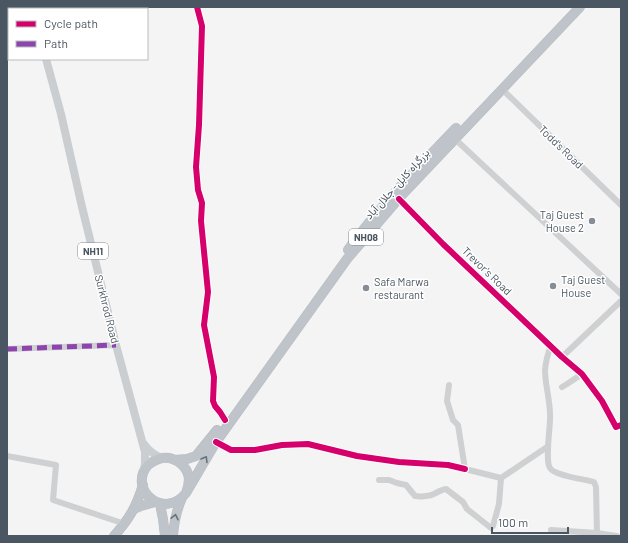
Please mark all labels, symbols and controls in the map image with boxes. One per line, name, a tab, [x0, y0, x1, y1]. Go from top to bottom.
legend	[8, 8, 148, 60]
text: Cycle path	[44, 16, 98, 30]
text: Path	[44, 36, 68, 50]
street label: Todd's Road	[537, 122, 586, 171]
street label: بزرگراه کابل- جلال آباد	[362, 146, 432, 222]
place label: Taj Guest House 2	[540, 208, 584, 234]
marker: Taj Guest House 2	[587, 216, 597, 226]
road number: NH08	[349, 229, 383, 245]
road number: NH11	[78, 243, 108, 259]
street label: Trevor's Road	[460, 244, 515, 297]
street label: Surkhrod Road	[93, 273, 122, 345]
place label: Taj Guest House	[561, 273, 605, 299]
place label: Safa Marwa restaurant	[374, 275, 429, 301]
marker: Taj Guest House	[548, 281, 558, 291]
marker: Safa Marwa restaurant	[361, 283, 371, 293]
one-way arrow	[201, 456, 208, 463]
scale bar	[492, 509, 568, 535]
one-way arrow	[171, 513, 179, 520]
text: 100 m	[498, 515, 528, 529]

